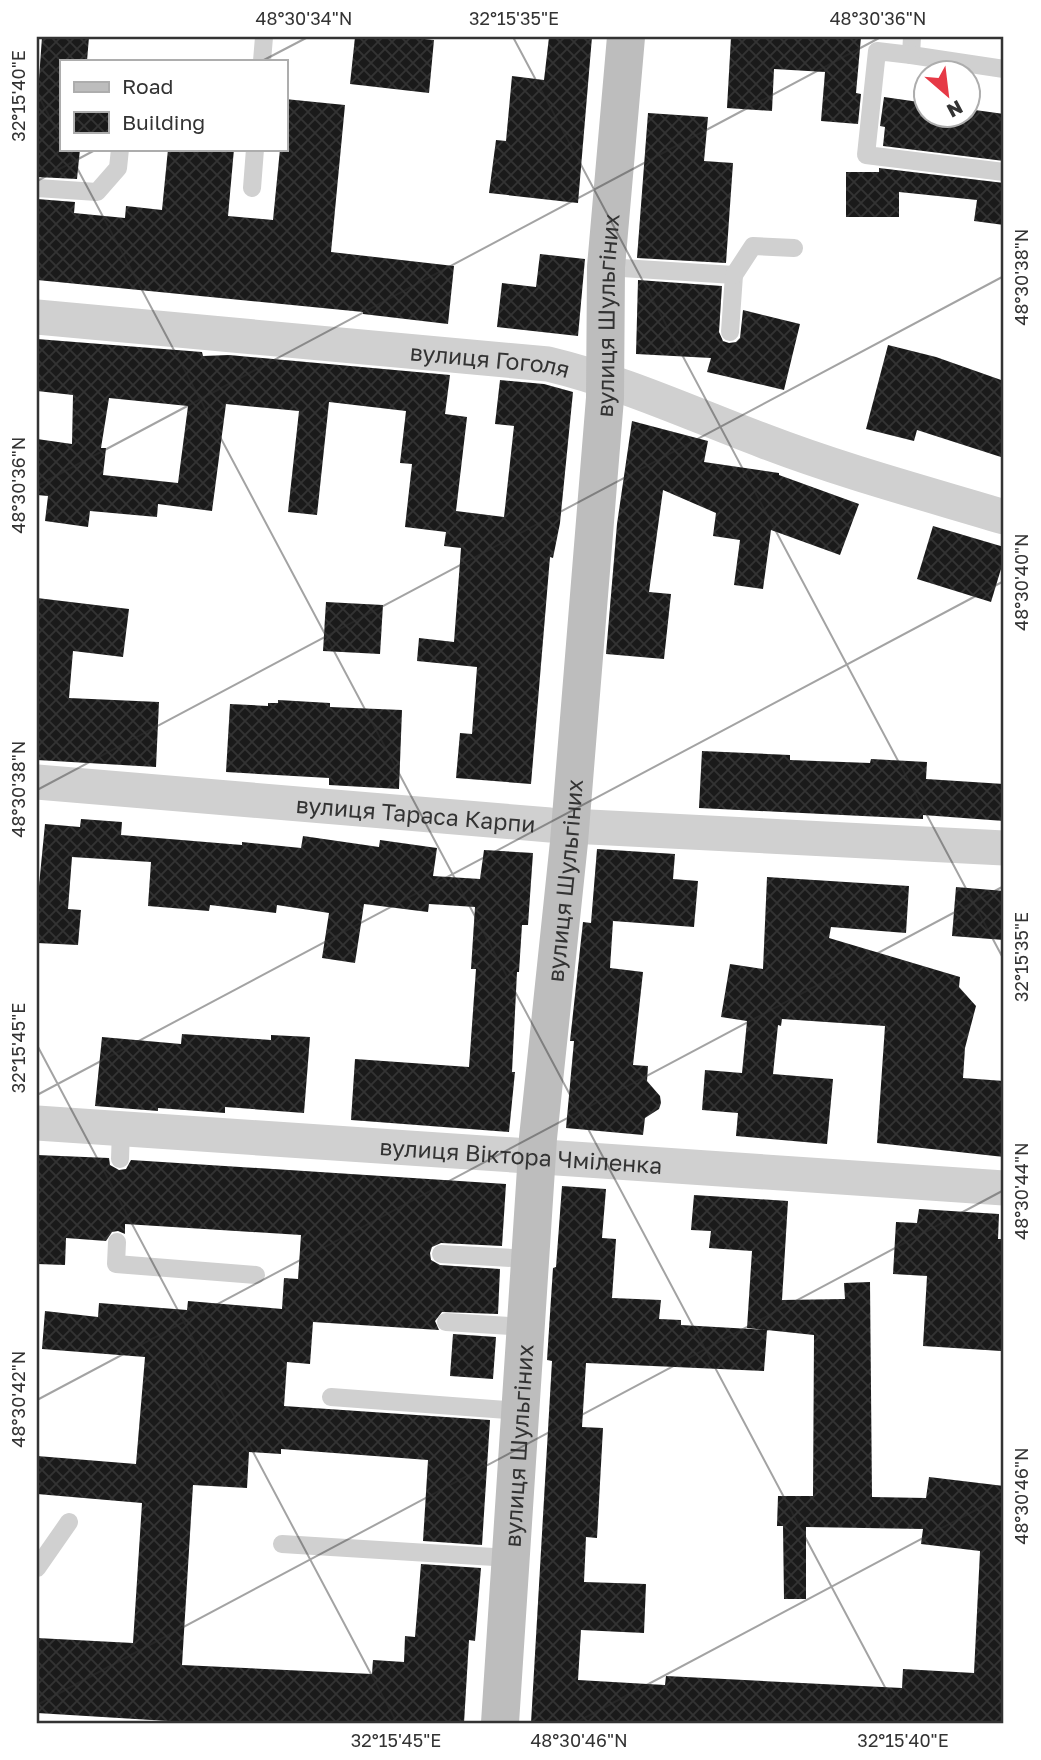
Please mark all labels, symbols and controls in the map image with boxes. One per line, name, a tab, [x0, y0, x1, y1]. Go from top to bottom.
text: 48°30'34"N	[256, 7, 352, 29]
text: 32°15'35"E	[469, 7, 559, 29]
text: 48°30'36"N	[830, 7, 926, 29]
text: 32°15'40"E	[7, 50, 29, 142]
legend	[60, 60, 287, 150]
north arrow	[912, 60, 982, 130]
text: Road	[122, 73, 173, 99]
text: N	[943, 96, 967, 123]
text: Building	[122, 109, 205, 135]
street label: вулиця Шульгіних	[590, 212, 625, 418]
text: 48°30'38"N	[1010, 229, 1032, 325]
street label: вулиця Гоголя	[409, 337, 573, 383]
text: 48°30'36"N	[7, 437, 29, 533]
text: 48°30'40"N	[1010, 533, 1032, 631]
text: 48°30'38"N	[7, 741, 29, 837]
street label: вулиця Шульгіних	[540, 778, 588, 983]
street label: вулиця Тараса Карпи	[295, 790, 537, 838]
text: 32°15'35"E	[1010, 912, 1032, 1002]
text: 32°15'45"E	[7, 1003, 29, 1093]
street label: вулиця Віктора Чміленка	[379, 1132, 663, 1179]
text: 48°30'44"N	[1010, 1142, 1032, 1240]
street label: вулиця Шульгіних	[497, 1343, 539, 1548]
text: 48°30'42"N	[7, 1351, 29, 1447]
text: 48°30'46"N	[1010, 1447, 1032, 1545]
text: 32°15'45"E	[351, 1729, 441, 1751]
text: 48°30'46"N	[530, 1729, 628, 1751]
text: 32°15'40"E	[857, 1729, 949, 1751]

